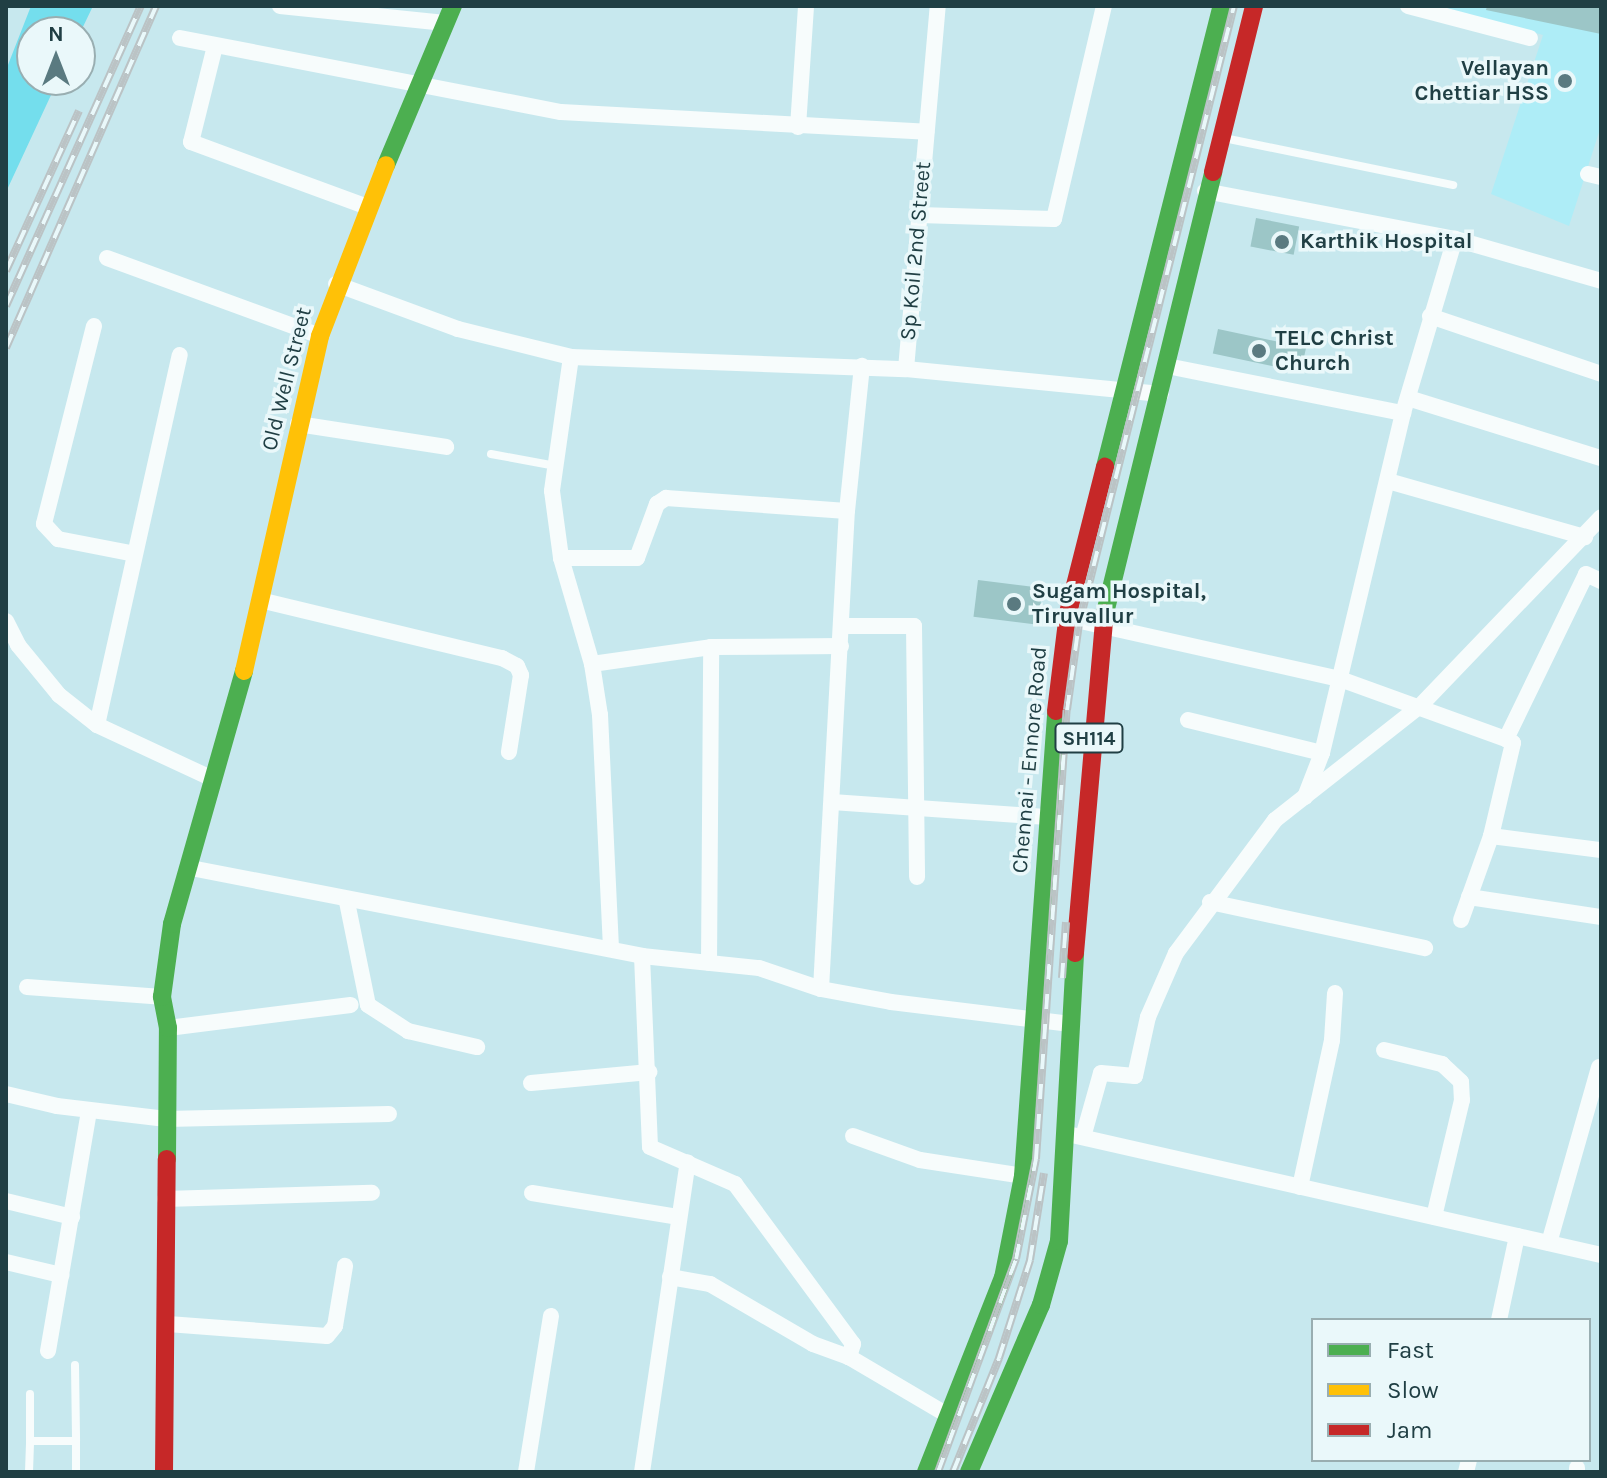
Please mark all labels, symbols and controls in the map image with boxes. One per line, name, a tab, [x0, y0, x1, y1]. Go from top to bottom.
north arrow	[16, 16, 96, 96]
text: N	[48, 21, 64, 47]
place label: Vellayan Chettiar HSS	[1414, 55, 1549, 106]
marker: Vellayan Chettiar HSS	[1556, 72, 1574, 90]
street label: Sp Koil 2nd Street	[895, 160, 937, 342]
place label: Karthik Hospital	[1300, 229, 1473, 255]
marker: Karthik Hospital	[1271, 231, 1293, 253]
street label: Old Well Street	[256, 305, 318, 453]
place label: TELC Christ Church	[1275, 325, 1394, 376]
marker: TELC Christ Church	[1250, 342, 1268, 360]
place label: Sugam Hospital, Tiruvallur	[1032, 578, 1206, 630]
marker: Sugam Hospital, Tiruvallur	[1003, 593, 1025, 615]
street label: Chennai - Ennore Road	[1007, 646, 1053, 874]
road number: SH114	[1053, 722, 1125, 754]
legend	[1311, 1318, 1591, 1462]
text: Fast	[1387, 1336, 1434, 1364]
text: Slow	[1387, 1376, 1439, 1404]
text: Jam	[1387, 1416, 1432, 1444]

